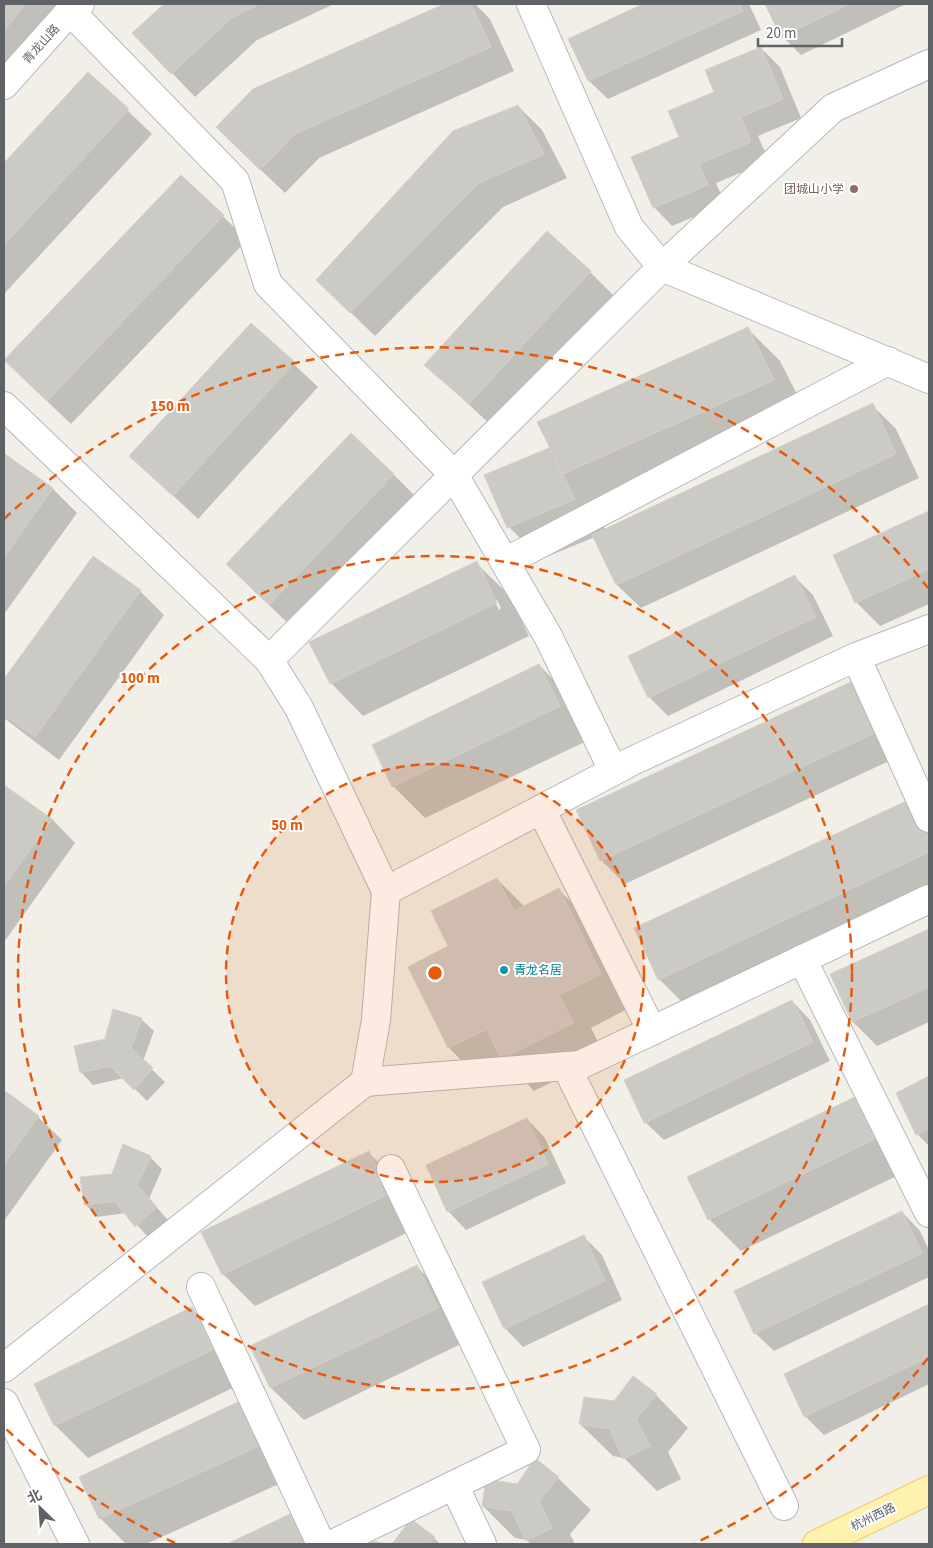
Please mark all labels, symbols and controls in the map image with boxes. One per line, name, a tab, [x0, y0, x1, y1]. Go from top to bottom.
scale bar	[758, 15, 842, 47]
street label: 青龙山路	[19, 21, 64, 68]
text: 20 m	[766, 23, 796, 44]
place label: 团城山小学	[784, 181, 844, 198]
marker: 团城山小学	[848, 183, 860, 195]
text: 150 m	[150, 396, 190, 417]
text: 100 m	[120, 668, 160, 689]
text: 50 m	[271, 815, 303, 836]
place label: 青龙名居	[514, 962, 562, 979]
centre of rings	[426, 964, 444, 982]
marker: 青龙名居	[498, 964, 510, 976]
north arrow	[15, 1483, 65, 1533]
text: 北	[24, 1485, 45, 1509]
street label: 杭州西路	[848, 1499, 899, 1536]

